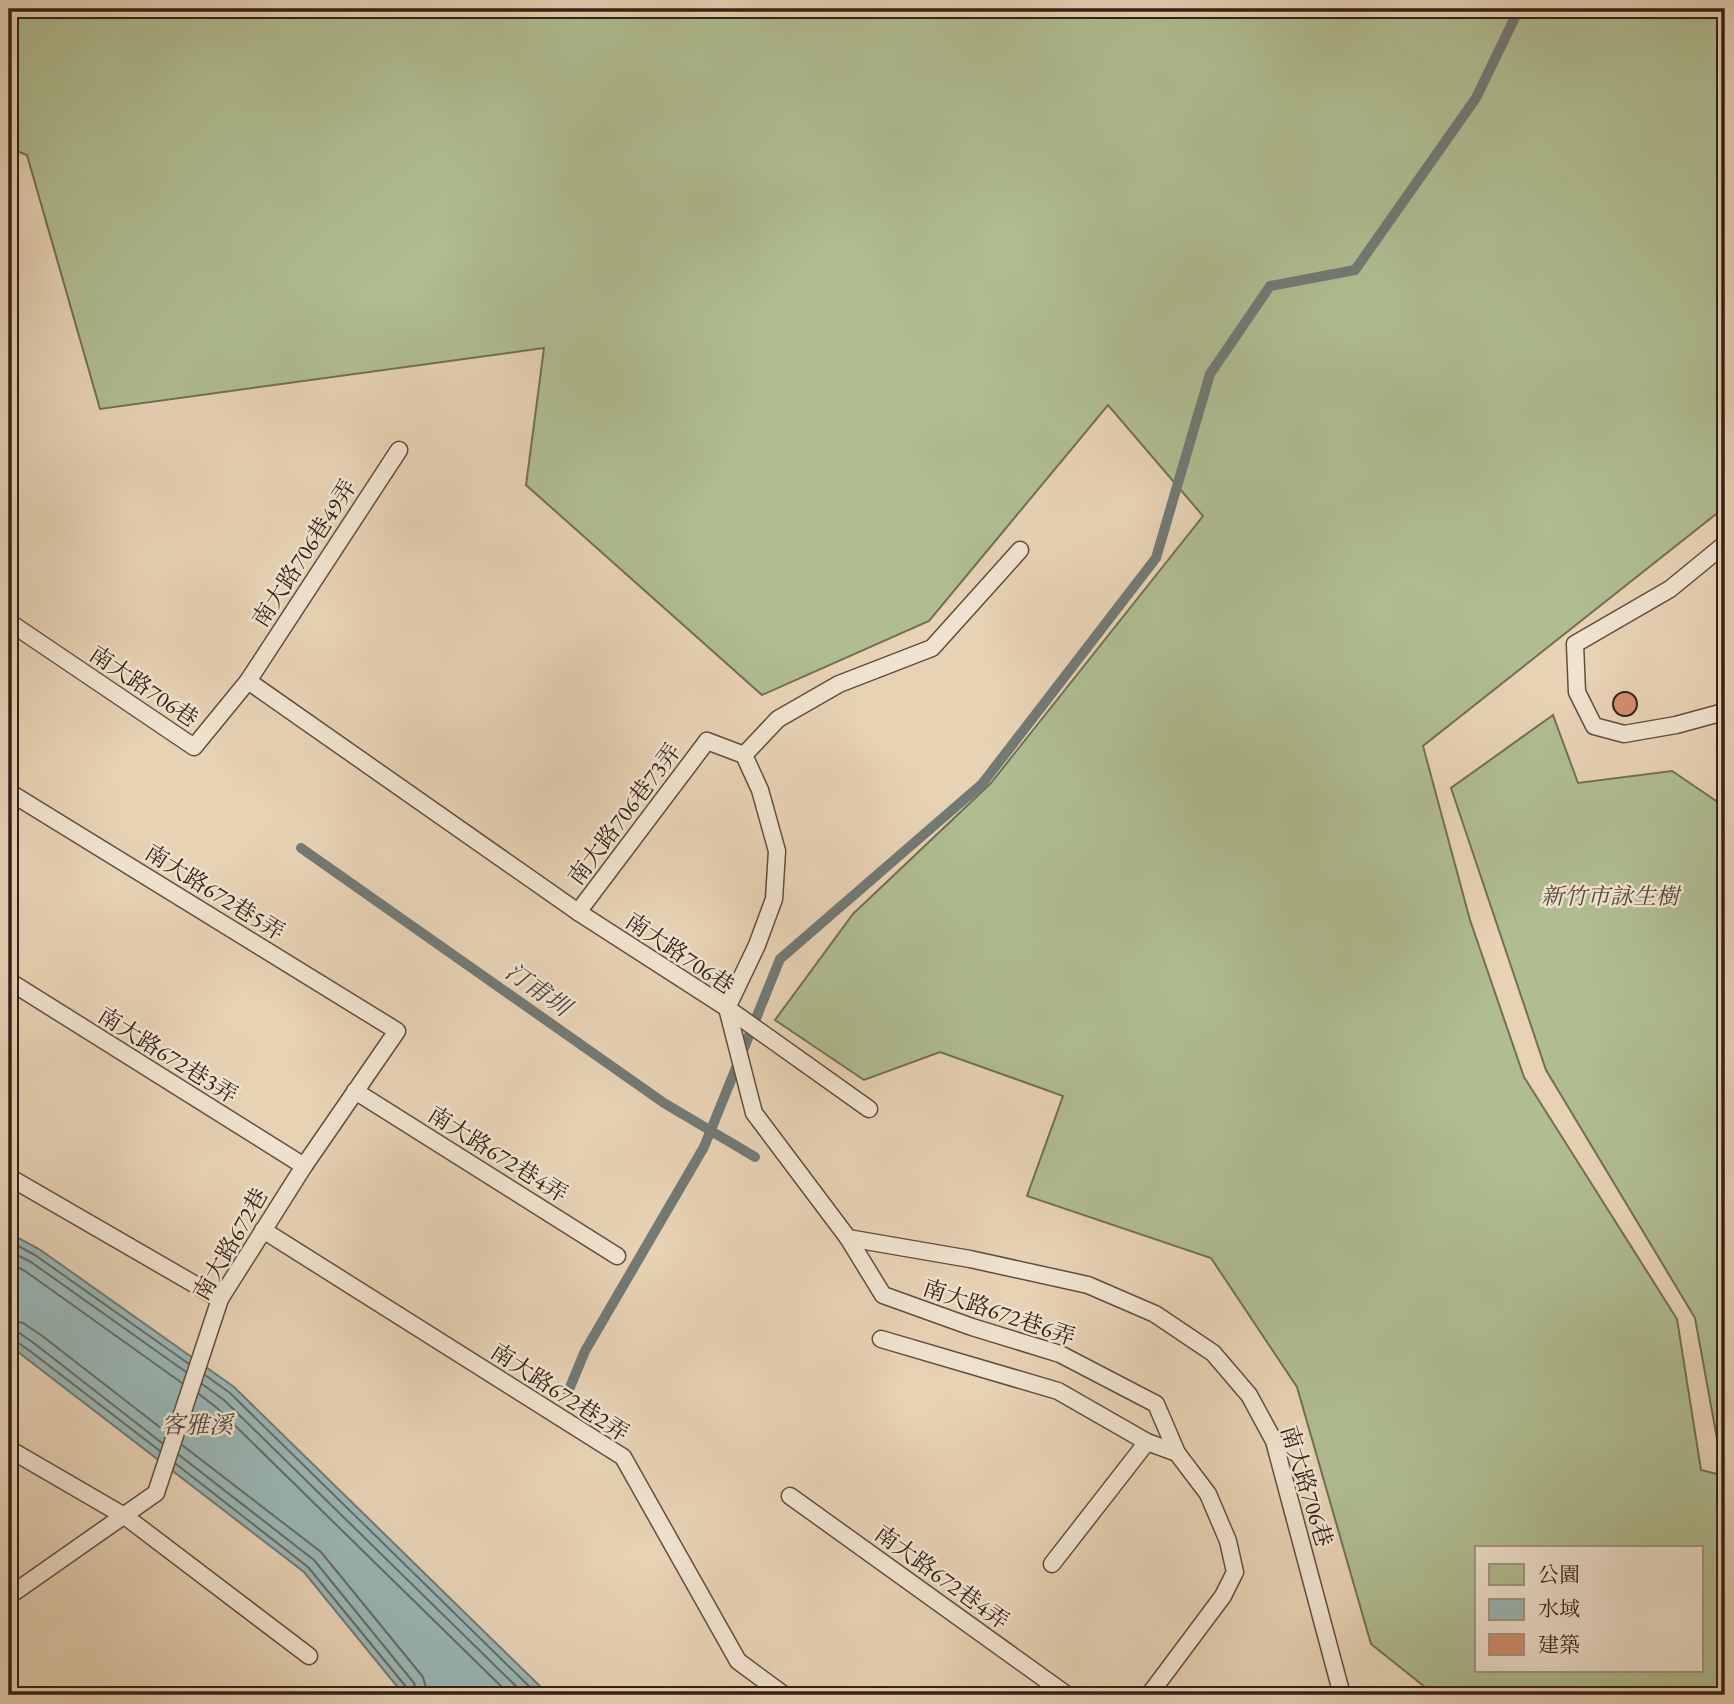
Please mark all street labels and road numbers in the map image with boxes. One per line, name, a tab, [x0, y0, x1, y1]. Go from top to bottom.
street label: 南大路706巷49弄	[245, 473, 363, 633]
street label: 南大路706巷	[84, 639, 204, 733]
street label: 南大路706巷73弄	[561, 737, 687, 891]
street label: 南大路672巷5弄	[140, 837, 290, 947]
street label: 南大路706巷	[620, 906, 740, 1000]
street label: 南大路672巷3弄	[93, 1000, 243, 1110]
street label: 南大路672巷4弄	[423, 1099, 573, 1209]
street label: 南大路672巷	[186, 1182, 274, 1306]
street label: 南大路672巷6弄	[919, 1272, 1079, 1352]
street label: 南大路672巷2弄	[485, 1336, 635, 1448]
street label: 南大路706巷	[1274, 1422, 1340, 1550]
street label: 南大路672巷4弄	[869, 1518, 1015, 1636]

